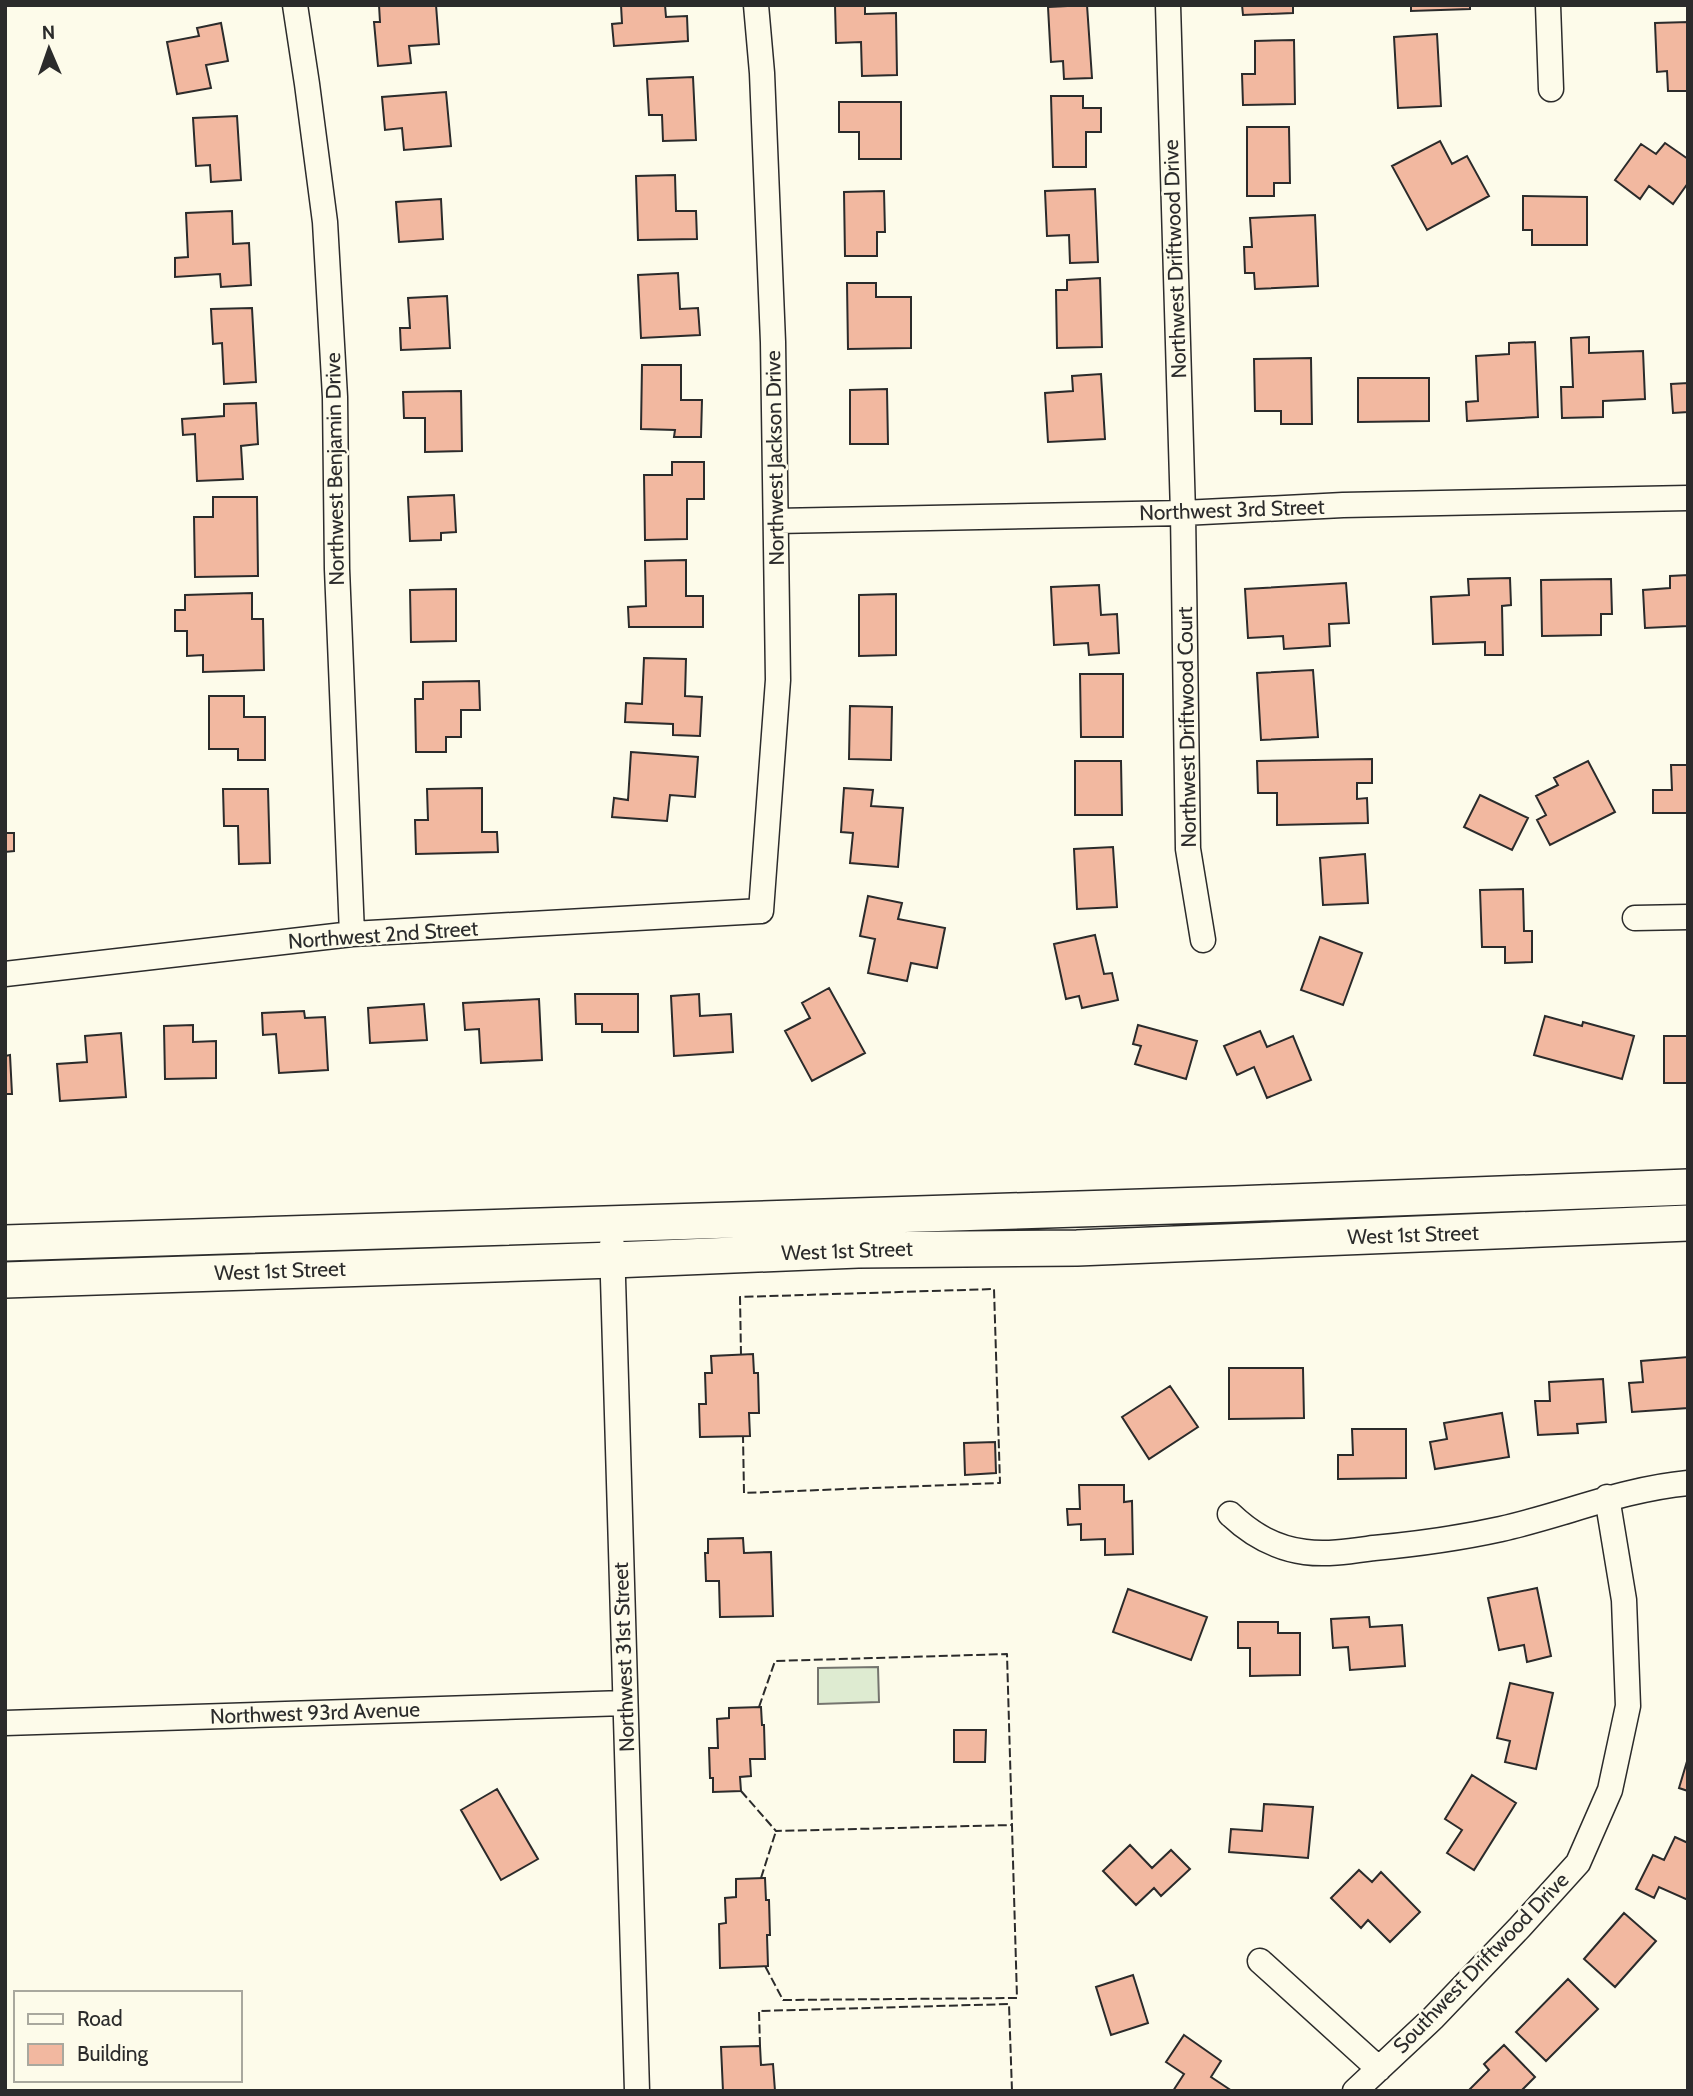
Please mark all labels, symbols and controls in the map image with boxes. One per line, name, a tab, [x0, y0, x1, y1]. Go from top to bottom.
north arrow	[14, 14, 84, 84]
text: N	[41, 21, 56, 44]
street label: Northwest Driftwood Drive	[1158, 139, 1191, 379]
street label: Northwest Jackson Drive	[760, 350, 789, 566]
street label: Northwest Benjamin Drive	[320, 352, 350, 586]
street label: Northwest 3rd Street	[1139, 494, 1325, 525]
street label: Northwest Driftwood Court	[1172, 606, 1201, 848]
street label: Northwest 2nd Street	[287, 915, 479, 954]
street label: West 1st Street	[1347, 1220, 1479, 1249]
street label: West 1st Street	[781, 1236, 913, 1265]
street label: West 1st Street	[214, 1256, 346, 1285]
street label: Northwest 31st Street	[608, 1562, 639, 1752]
street label: Northwest 93rd Avenue	[210, 1696, 421, 1729]
street label: Southwest Driftwood Drive	[1388, 1867, 1574, 2058]
legend	[14, 1991, 242, 2082]
text: Road	[77, 2006, 123, 2031]
text: Building	[77, 2041, 149, 2066]

